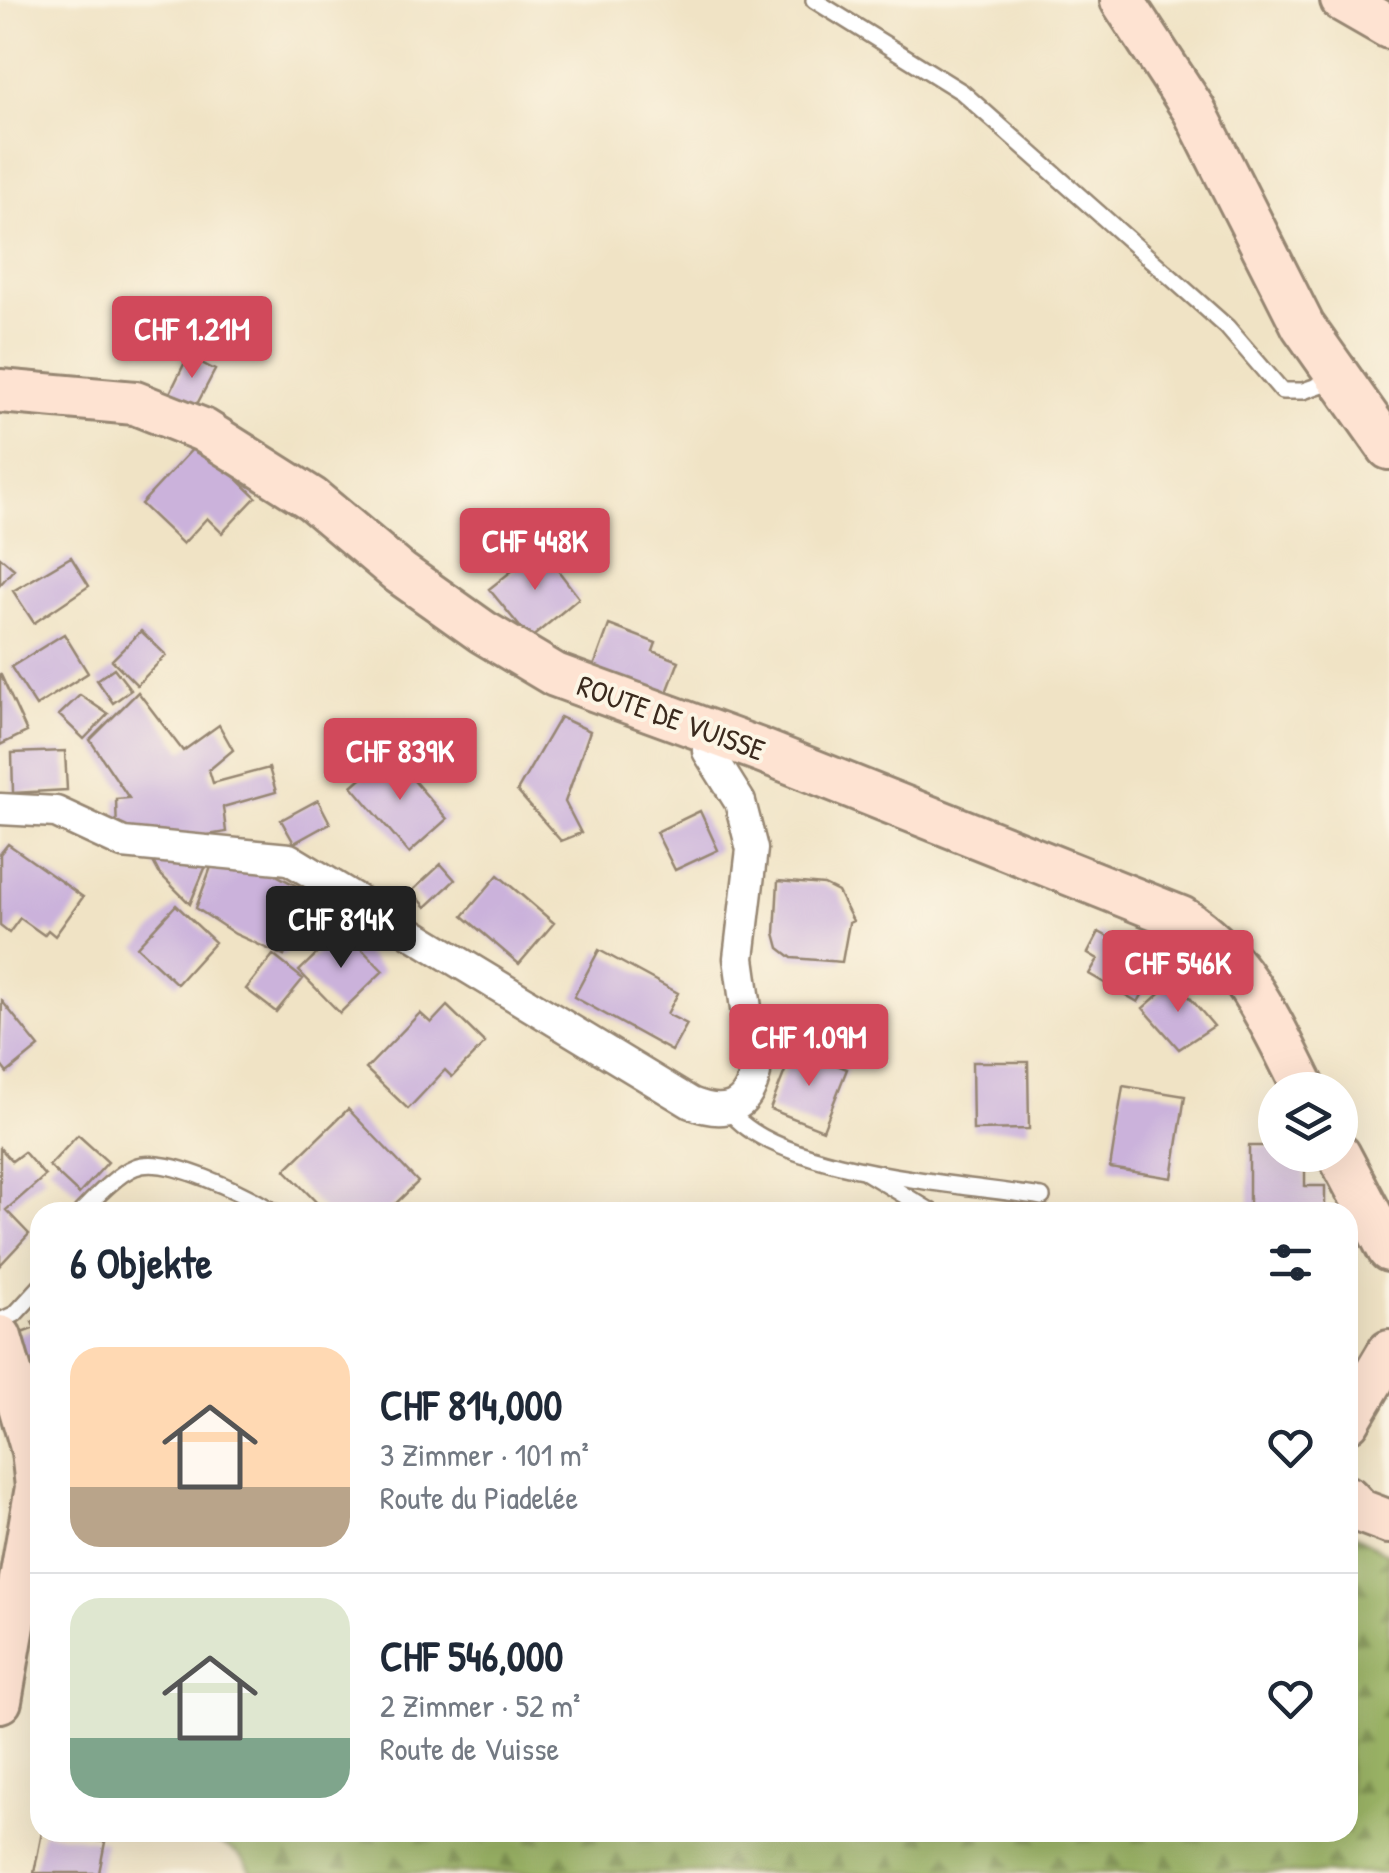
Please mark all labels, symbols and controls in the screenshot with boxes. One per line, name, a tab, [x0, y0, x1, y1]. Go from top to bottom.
pin: CHF 1.21M	[78, 296, 306, 381]
text: CHF 1.21M	[134, 307, 250, 350]
pin: CHF 448K	[432, 508, 638, 593]
text: CHF 448K	[482, 519, 588, 562]
street label: ROUTE DE VUISSE	[572, 665, 771, 769]
pin: CHF 839K	[297, 718, 503, 803]
text: CHF 839K	[346, 729, 454, 772]
pin: CHF 814K	[238, 886, 444, 971]
text: CHF 814K	[288, 897, 394, 940]
pin: CHF 546K	[1075, 930, 1281, 1015]
text: CHF 546K	[1125, 941, 1231, 984]
pin: CHF 1.09M	[695, 1004, 923, 1089]
text: CHF 1.09M	[751, 1015, 867, 1058]
map controls	[1258, 1072, 1358, 1172]
button: layers	[1258, 1072, 1358, 1172]
text: 6 Objekte	[70, 1234, 212, 1291]
icon: filters	[1263, 1235, 1318, 1290]
text: CHF 814,000	[380, 1376, 562, 1433]
icon: home	[150, 1387, 270, 1507]
icon: heart	[1263, 1420, 1318, 1475]
text: 3 Zimmer · 101 m²	[380, 1433, 589, 1476]
text: Route du Piadelée	[380, 1476, 578, 1519]
text: CHF 546,000	[380, 1627, 563, 1684]
icon: home	[150, 1638, 270, 1758]
icon: heart	[1263, 1671, 1318, 1726]
text: 2 Zimmer · 52 m²	[380, 1684, 580, 1727]
text: Route de Vuisse	[380, 1727, 559, 1770]

